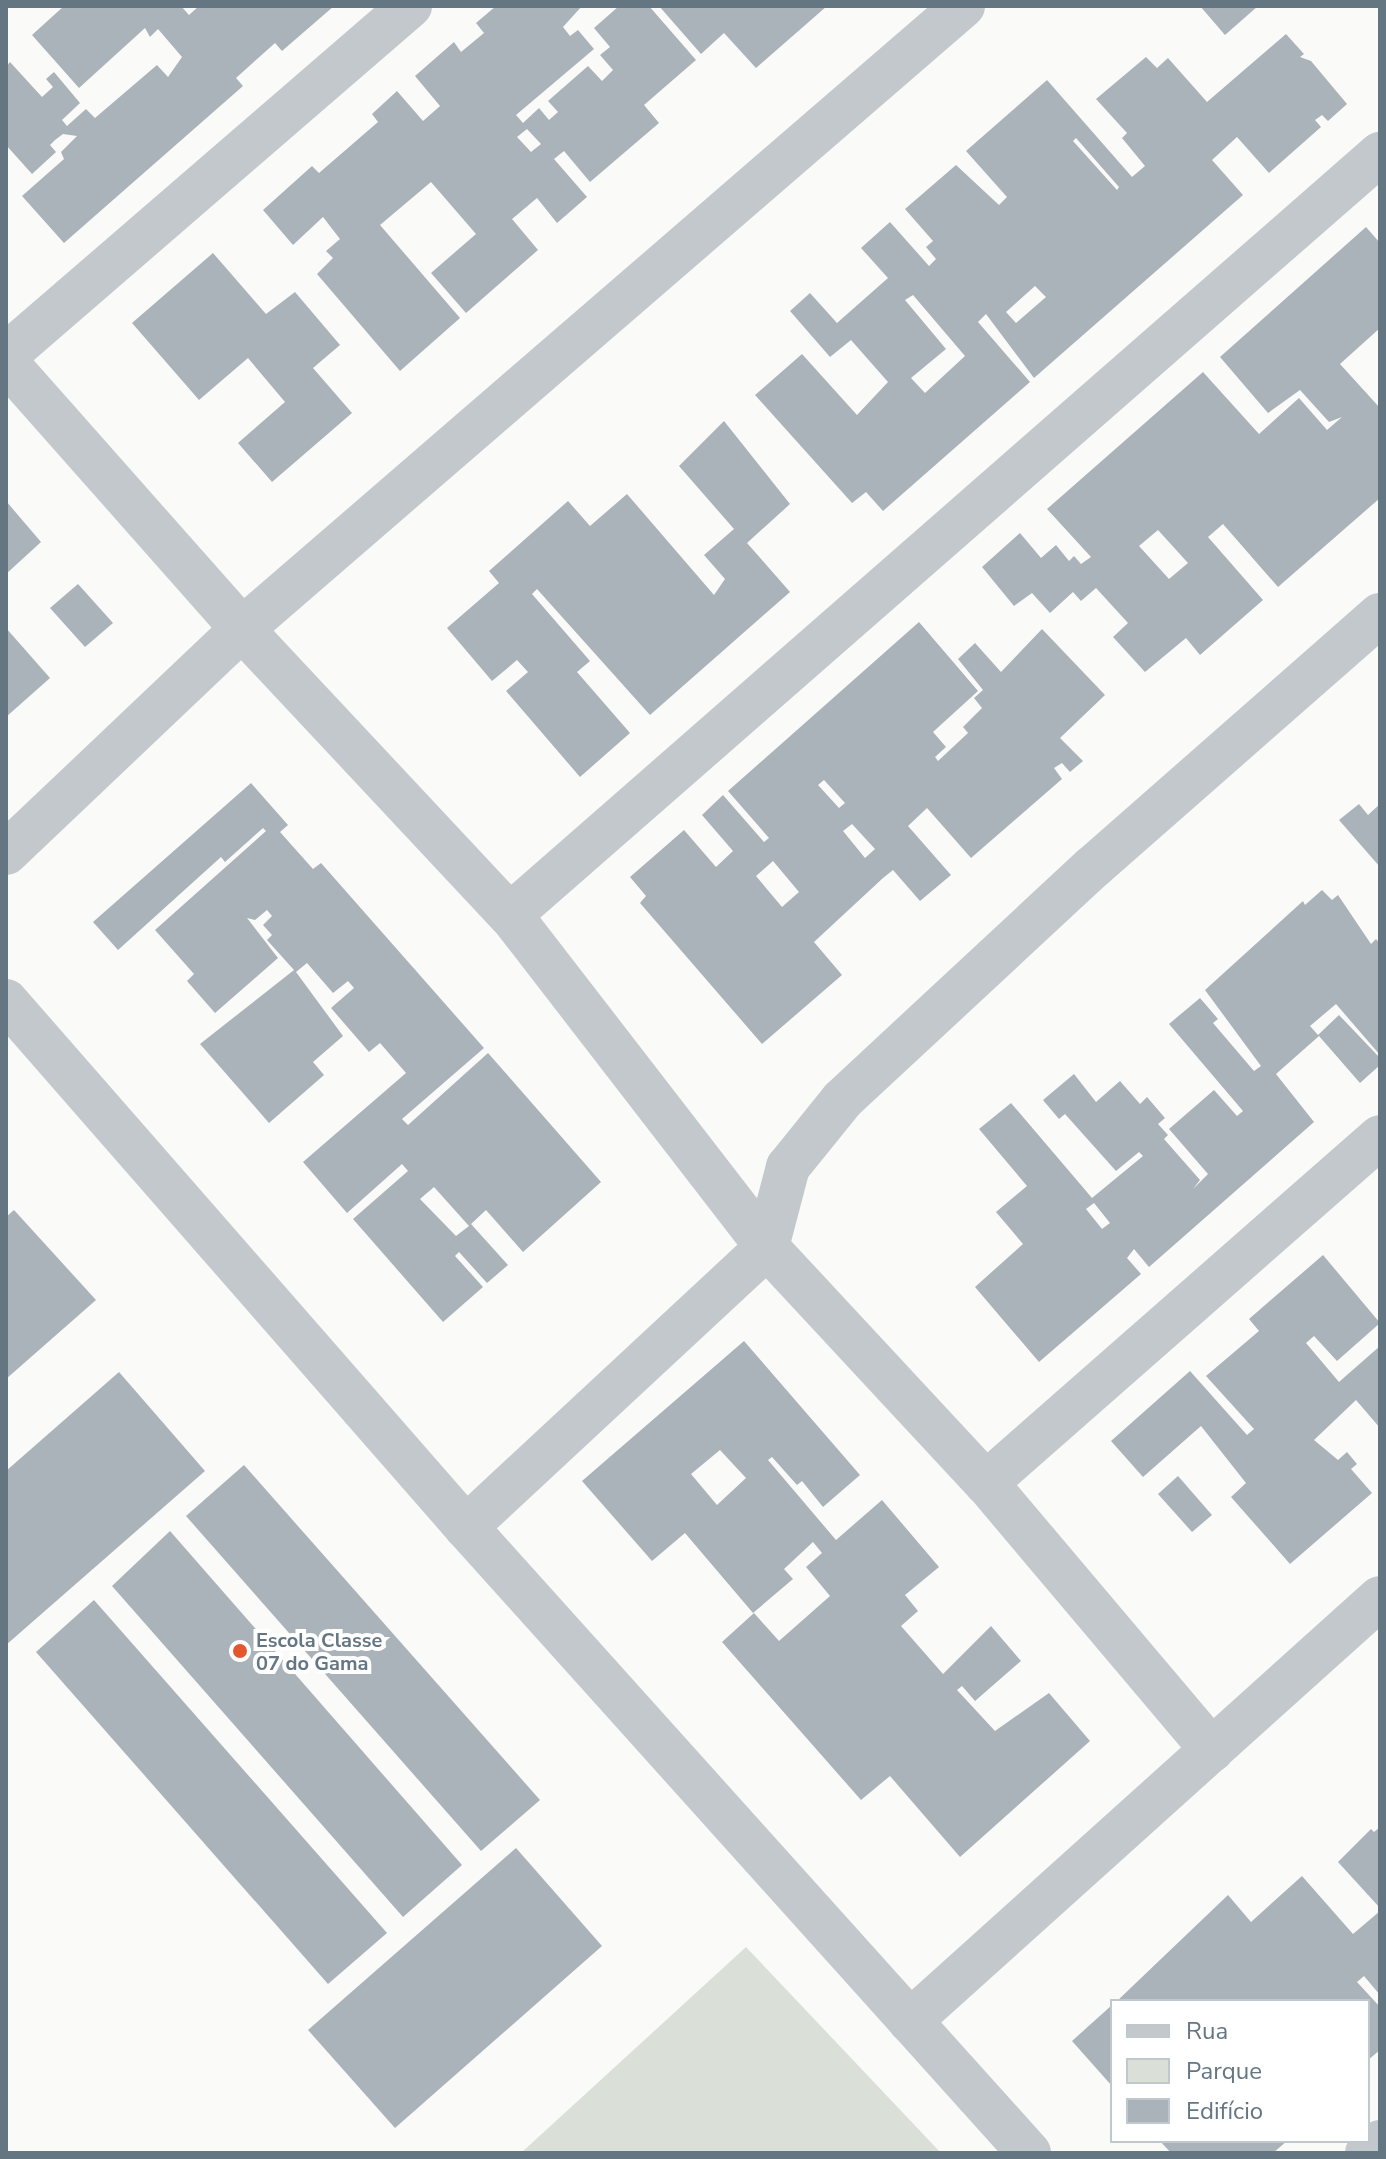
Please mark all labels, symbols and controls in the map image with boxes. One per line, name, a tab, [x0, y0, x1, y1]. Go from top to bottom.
place label: Escola Classe 07 do Gama	[256, 1628, 382, 1675]
marker: Escola Classe 07 do Gama	[231, 1642, 249, 1660]
legend	[1110, 1999, 1370, 2143]
text: Rua	[1186, 2015, 1228, 2047]
text: Parque	[1186, 2055, 1262, 2087]
text: Edifício	[1186, 2095, 1263, 2127]

